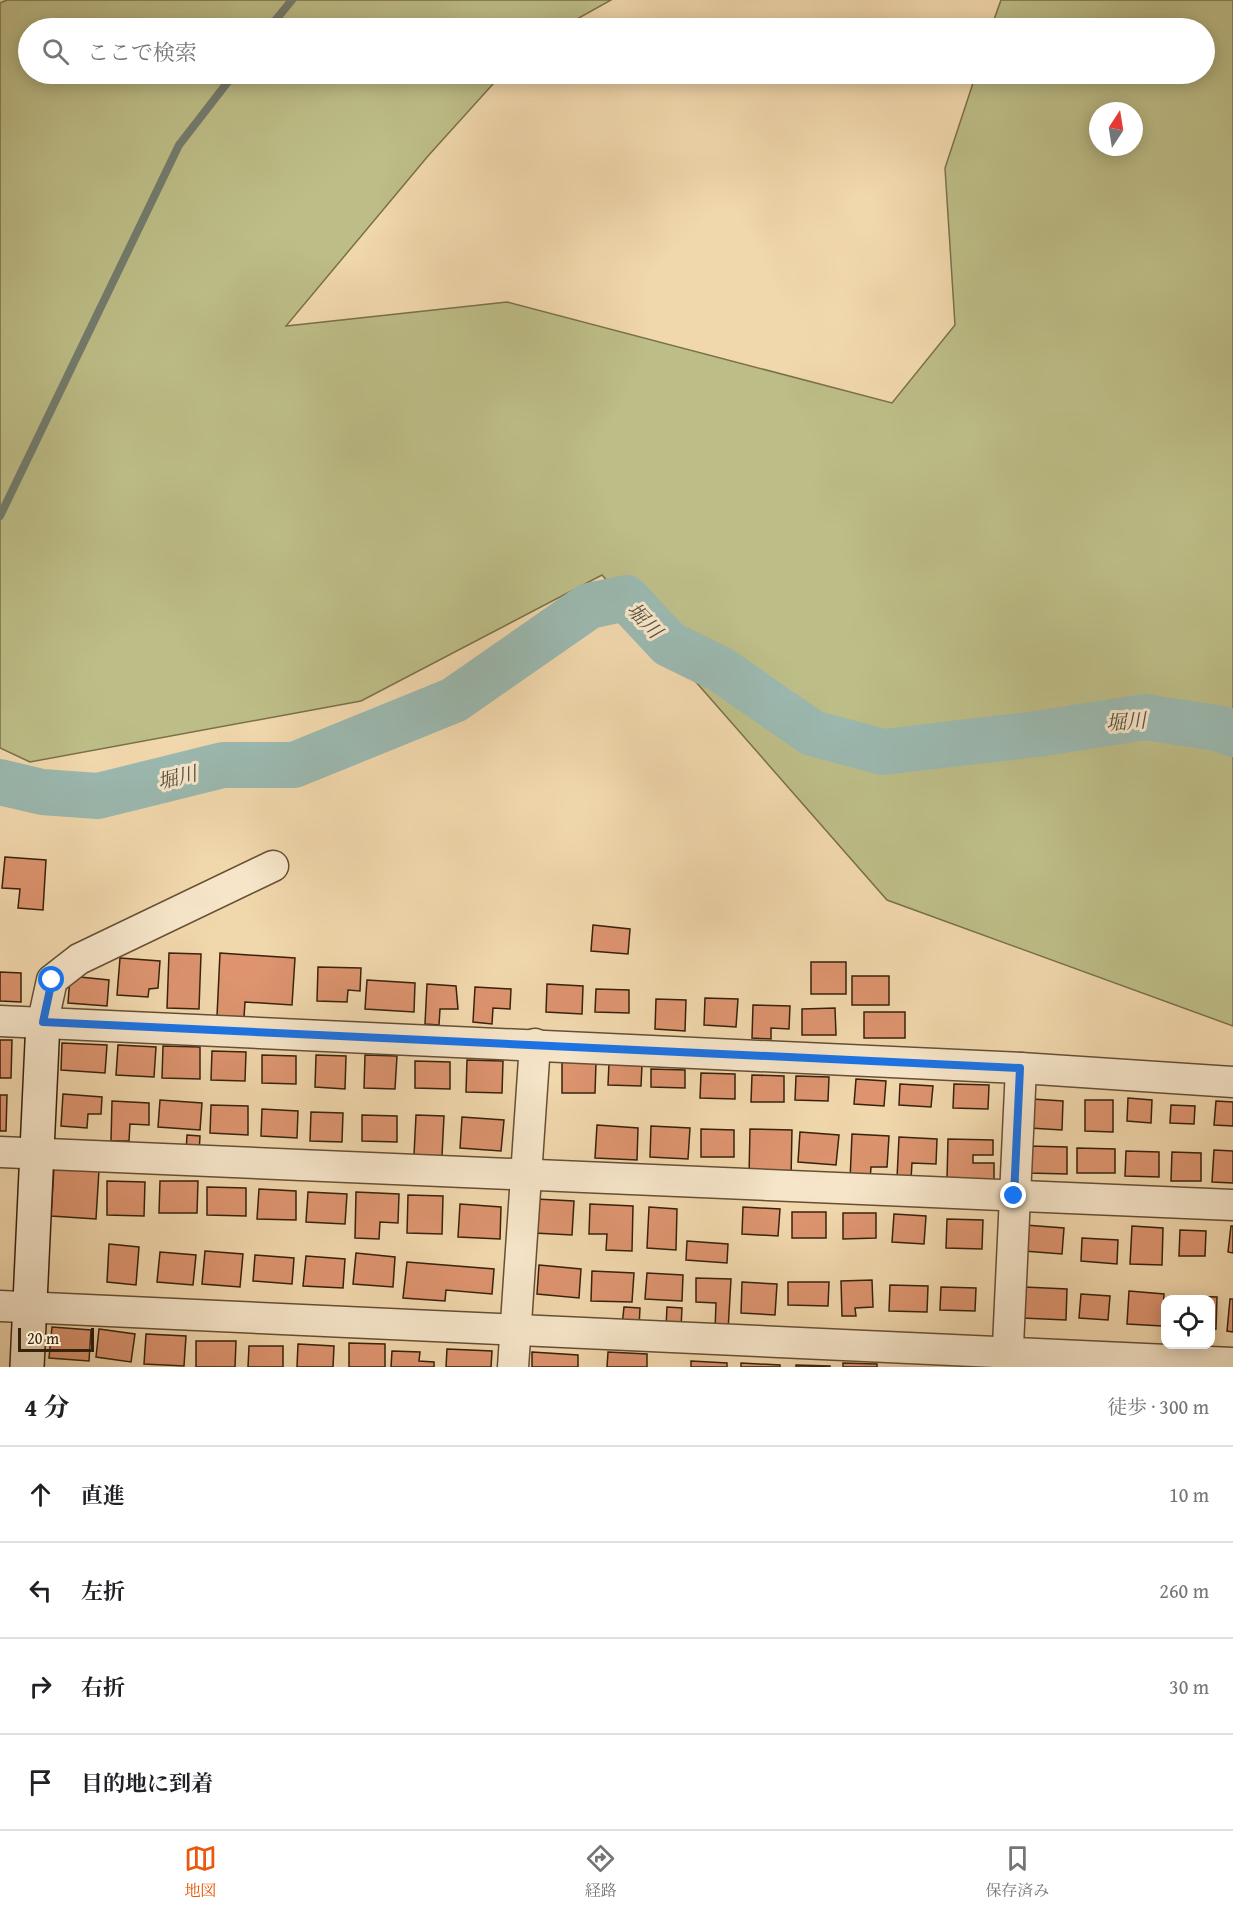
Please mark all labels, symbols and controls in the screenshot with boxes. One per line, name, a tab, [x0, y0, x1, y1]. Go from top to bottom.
search box	[18, 18, 1215, 84]
icon: search	[39, 35, 72, 68]
text: ここで検索	[87, 36, 197, 68]
north arrow	[1089, 102, 1143, 156]
water label: 堀川	[621, 596, 671, 646]
water label: 堀川	[1105, 705, 1149, 737]
water label: 堀川	[154, 758, 202, 796]
route start	[38, 966, 64, 992]
route end	[1000, 1182, 1026, 1208]
map controls	[1161, 1295, 1215, 1349]
button: locate	[1161, 1295, 1215, 1349]
scale bar	[18, 1325, 94, 1352]
text: 20 m	[27, 1326, 59, 1350]
text: 4 分	[24, 1387, 69, 1426]
text: 徒歩 · 300 m	[1107, 1392, 1209, 1421]
icon: ahead	[24, 1478, 57, 1511]
text: 直進	[81, 1479, 125, 1511]
text: 10 m	[1169, 1480, 1209, 1509]
icon: left	[24, 1574, 57, 1607]
text: 左折	[81, 1575, 125, 1607]
text: 260 m	[1159, 1576, 1209, 1605]
icon: right	[24, 1670, 57, 1703]
text: 右折	[81, 1671, 125, 1703]
text: 30 m	[1169, 1672, 1209, 1701]
icon: arrive	[24, 1766, 57, 1799]
text: 目的地に到着	[81, 1767, 213, 1799]
tab: 地図	[184, 1842, 217, 1902]
tab: 経路	[584, 1842, 617, 1902]
tab: 保存済み	[985, 1842, 1049, 1902]

